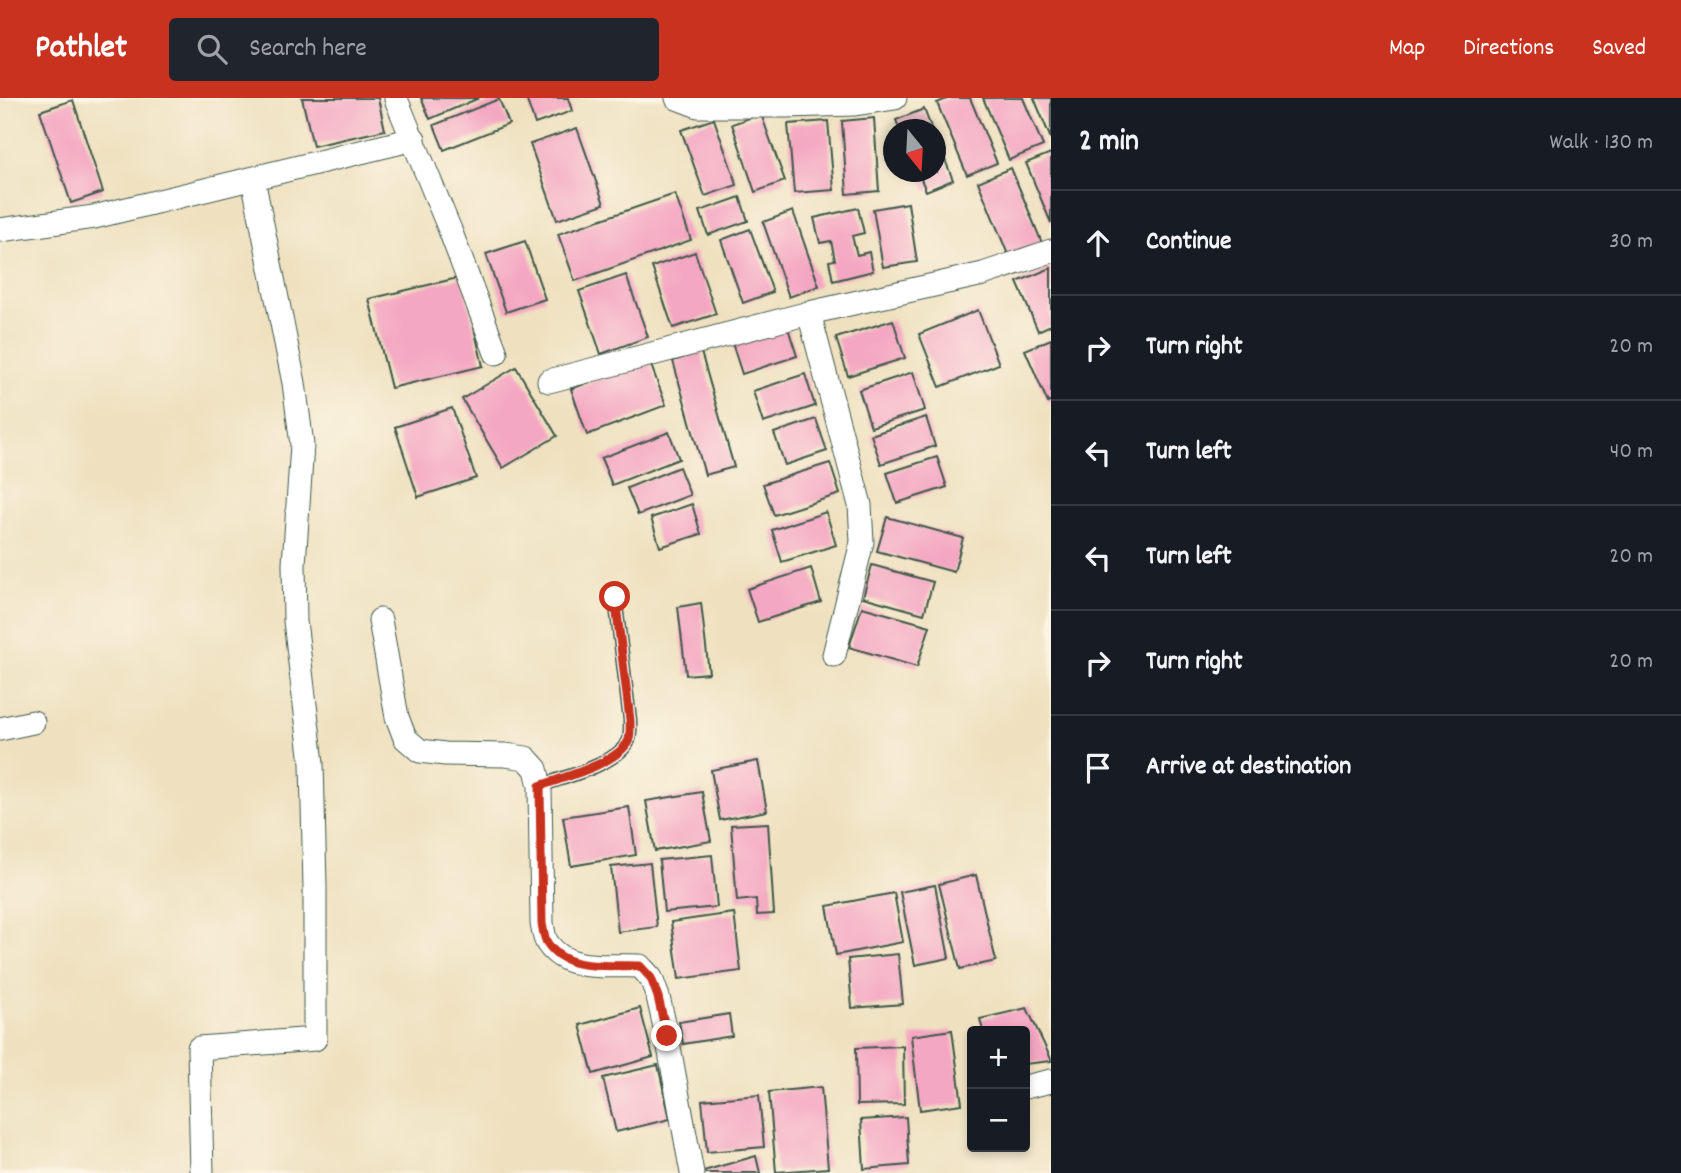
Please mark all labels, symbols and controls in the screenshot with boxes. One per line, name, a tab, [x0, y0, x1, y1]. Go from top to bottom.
search box	[169, 18, 659, 81]
text: Pathlet	[35, 26, 127, 73]
icon: search	[193, 30, 231, 68]
text: Search here	[249, 31, 367, 68]
text: Map	[1389, 32, 1425, 66]
text: Directions	[1463, 32, 1554, 66]
text: Saved	[1592, 32, 1646, 66]
north arrow	[883, 119, 946, 182]
text: 2 min	[1079, 122, 1139, 165]
text: Walk · 130 m	[1549, 127, 1653, 160]
icon: ahead	[1079, 224, 1117, 262]
text: Continue	[1146, 224, 1231, 261]
text: 30 m	[1609, 226, 1653, 259]
icon: right	[1079, 329, 1117, 367]
text: Turn right	[1146, 329, 1243, 366]
text: 20 m	[1609, 331, 1653, 364]
icon: left	[1079, 434, 1117, 472]
text: Turn left	[1146, 434, 1232, 471]
text: 40 m	[1610, 436, 1653, 469]
icon: left	[1079, 539, 1117, 577]
text: Turn left	[1146, 539, 1232, 576]
text: 20 m	[1609, 541, 1653, 574]
route start	[599, 581, 630, 612]
icon: right	[1079, 644, 1117, 682]
text: Turn right	[1146, 644, 1243, 681]
text: 20 m	[1609, 646, 1653, 679]
icon: arrive	[1079, 749, 1117, 787]
text: Arrive at destination	[1146, 749, 1351, 786]
route end	[651, 1020, 682, 1051]
map controls	[967, 1026, 1030, 1152]
button: +	[967, 1026, 1030, 1089]
button: −	[967, 1089, 1030, 1152]

